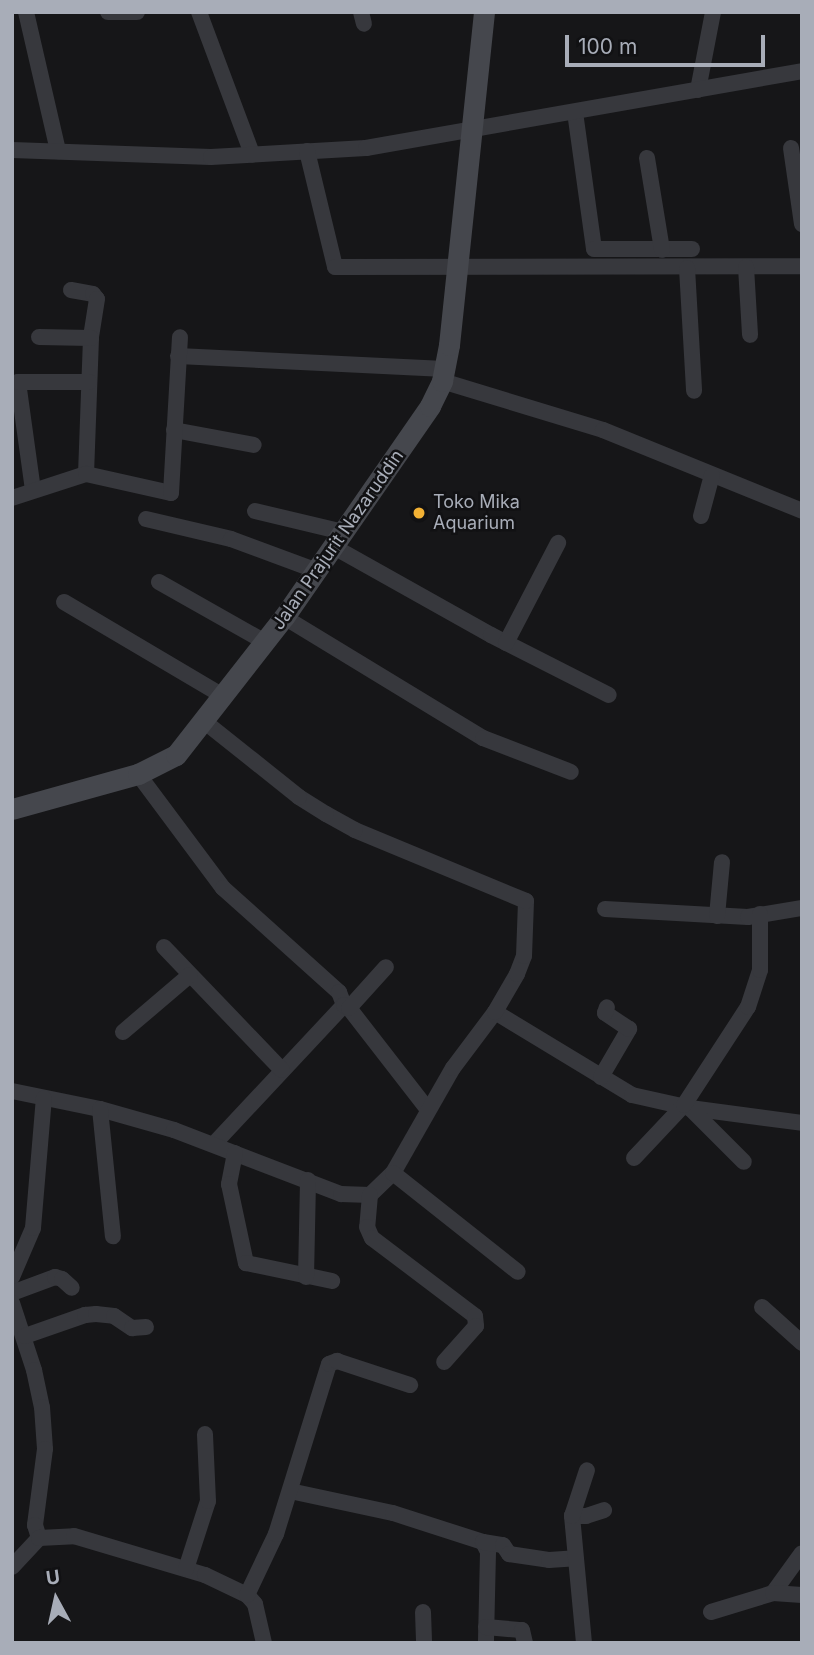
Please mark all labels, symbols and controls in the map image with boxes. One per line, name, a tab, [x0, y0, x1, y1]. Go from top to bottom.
scale bar	[569, 21, 768, 65]
text: 100 m	[578, 34, 637, 59]
street label: Jalan Prajurit Nazaruddin	[268, 446, 408, 634]
place label: Toko Mika Aquarium	[433, 492, 520, 534]
marker: Toko Mika Aquarium	[411, 505, 427, 521]
north arrow	[21, 1564, 91, 1634]
text: U	[45, 1565, 61, 1590]

